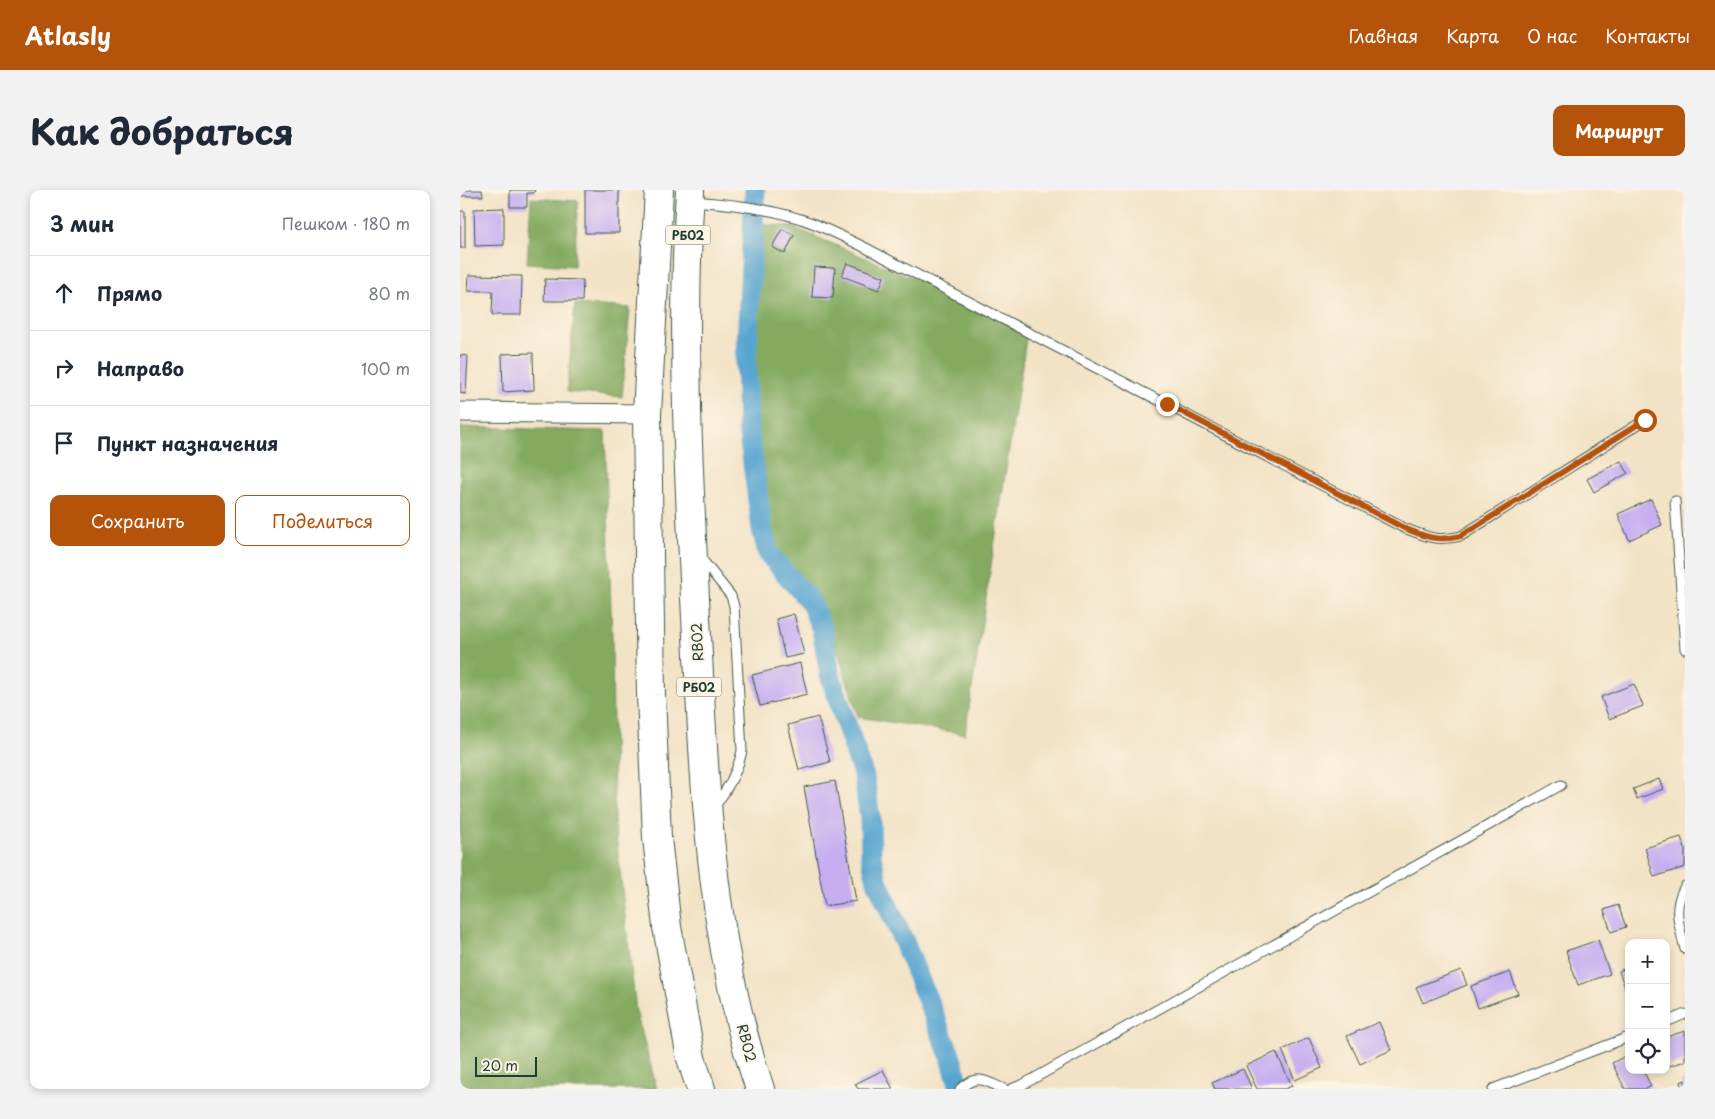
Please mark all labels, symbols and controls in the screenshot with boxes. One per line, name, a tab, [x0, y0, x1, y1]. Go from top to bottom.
text: Atlasly	[25, 17, 111, 53]
text: Главная	[1349, 22, 1418, 49]
text: Карта	[1446, 22, 1499, 49]
text: О нас	[1527, 22, 1577, 49]
text: Контакты	[1605, 22, 1690, 49]
text: Как добраться	[30, 104, 294, 157]
button: Маршрут	[1553, 105, 1685, 156]
text: 3 мин	[50, 207, 114, 239]
text: Пешком · 180 m	[282, 211, 410, 235]
road number: РБ02	[666, 226, 710, 244]
icon: ahead	[50, 279, 78, 307]
text: Прямо	[97, 279, 162, 307]
text: 80 m	[368, 281, 410, 305]
icon: right	[50, 354, 78, 382]
text: Направо	[97, 354, 184, 382]
text: 100 m	[361, 356, 410, 380]
route end	[1156, 393, 1179, 416]
route start	[1634, 409, 1657, 432]
icon: arrive	[50, 429, 78, 457]
text: Пункт назначения	[97, 429, 278, 457]
button: Сохранить	[50, 495, 225, 546]
button: Поделиться	[235, 495, 410, 546]
street label: RB02	[686, 622, 708, 662]
road number: РБ02	[676, 678, 722, 697]
map controls	[1625, 939, 1670, 1074]
button: +	[1625, 939, 1670, 984]
button: −	[1625, 984, 1670, 1029]
street label: RB02	[732, 1022, 762, 1064]
button: locate	[1625, 1029, 1670, 1074]
scale bar	[475, 1054, 538, 1077]
text: 20 m	[482, 1055, 518, 1076]

